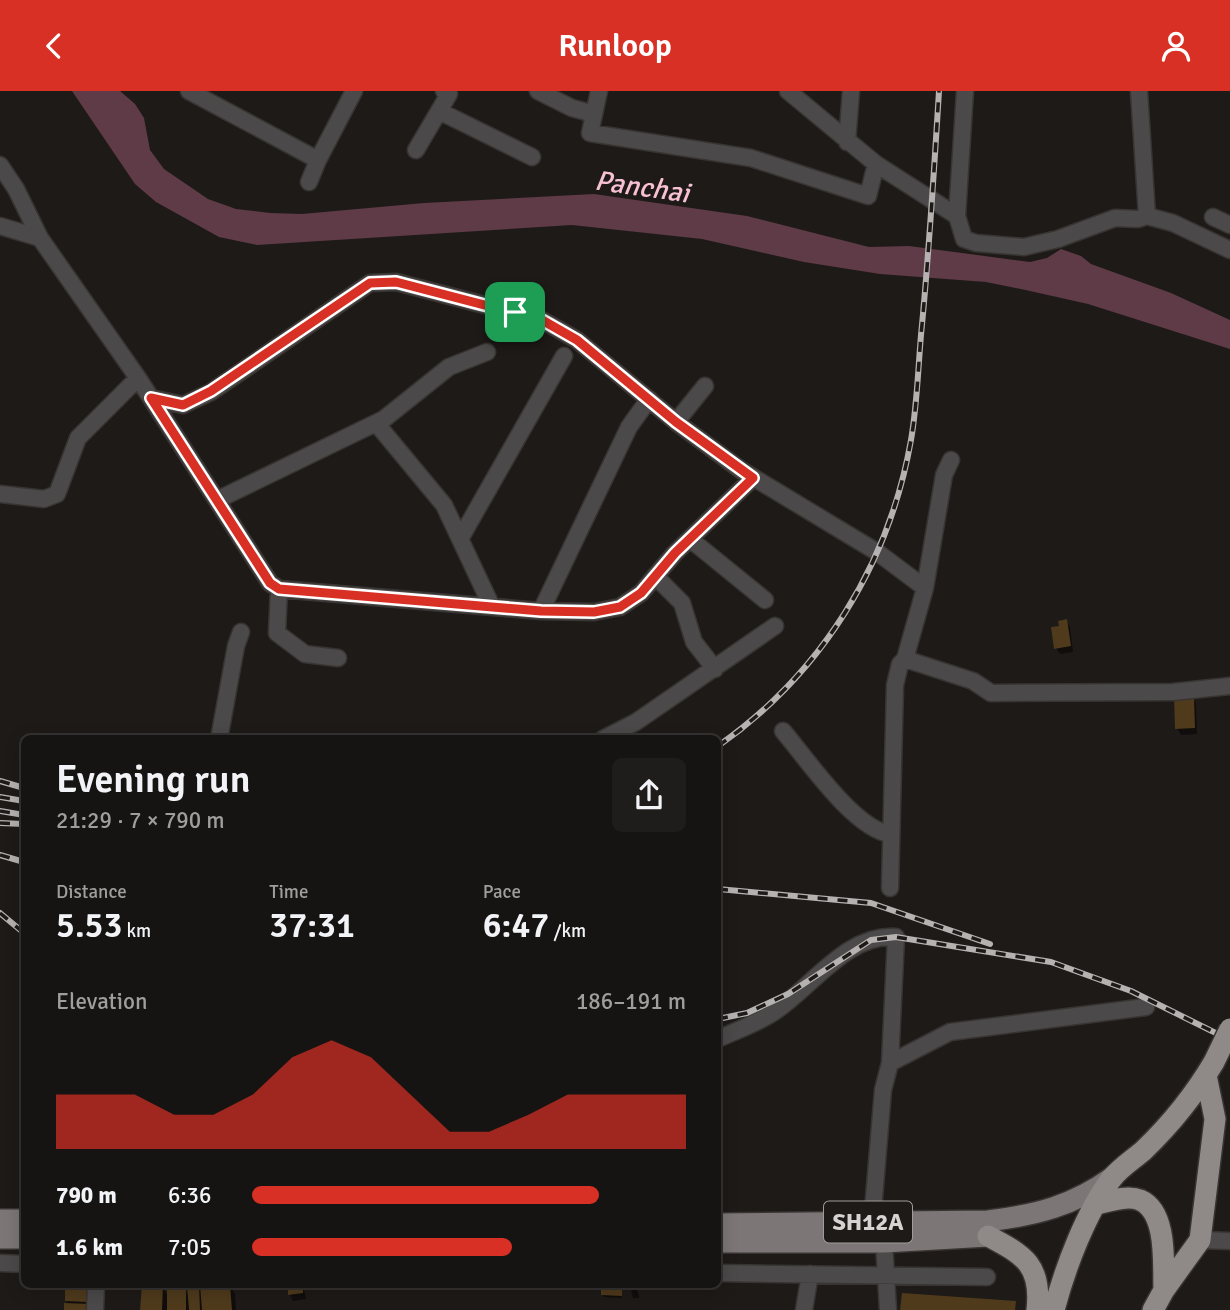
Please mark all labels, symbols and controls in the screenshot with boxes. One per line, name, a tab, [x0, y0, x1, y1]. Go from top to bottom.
text: Runloop	[558, 26, 672, 65]
icon: back	[35, 27, 73, 65]
icon: person	[1157, 27, 1195, 65]
water label: Panchai	[593, 164, 694, 211]
pin	[485, 282, 545, 342]
icon: arrive	[496, 293, 534, 331]
text: Evening run	[56, 756, 250, 803]
button: share	[612, 758, 686, 832]
text: 21:29 · 7 × 790 m	[56, 806, 225, 835]
text: Distance	[56, 880, 127, 904]
text: Time	[269, 880, 308, 904]
text: Pace	[483, 880, 521, 904]
text: 5.53	[56, 904, 122, 947]
text: 37:31	[269, 904, 355, 947]
text: 6:47	[483, 904, 549, 947]
text: km	[122, 919, 151, 943]
text: /km	[549, 919, 586, 943]
text: Elevation	[56, 987, 148, 1016]
text: 186–191 m	[576, 987, 686, 1016]
text: 790 m	[56, 1181, 117, 1210]
text: 6:36	[168, 1181, 211, 1210]
road number: SH12A	[824, 1202, 912, 1243]
text: 1.6 km	[56, 1233, 123, 1262]
text: 7:05	[168, 1233, 211, 1262]

